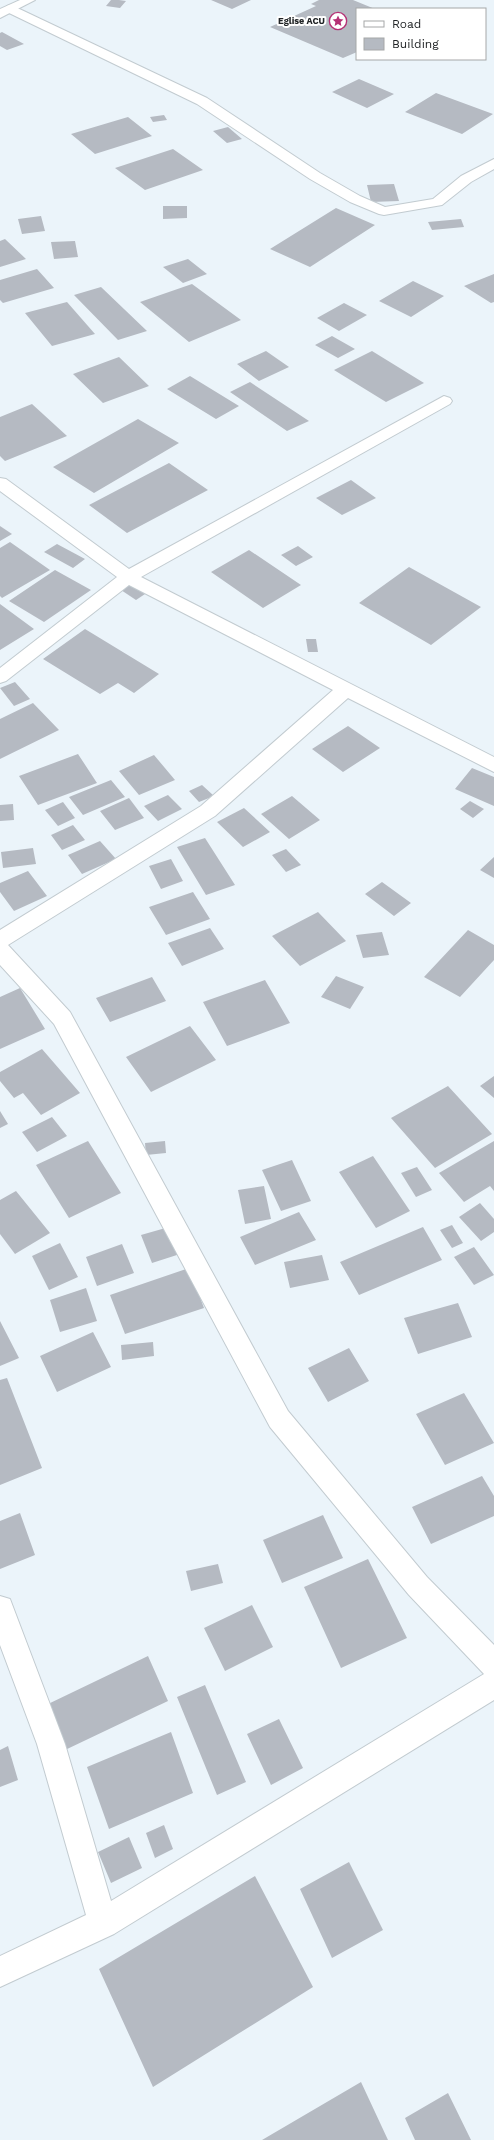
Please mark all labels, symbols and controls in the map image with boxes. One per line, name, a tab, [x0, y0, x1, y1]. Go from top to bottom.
legend	[356, 8, 486, 60]
place icon: Eglise ACU	[328, 11, 348, 31]
place label: Eglise ACU	[278, 16, 325, 26]
text: Road	[392, 17, 421, 31]
text: Building	[392, 37, 439, 51]

